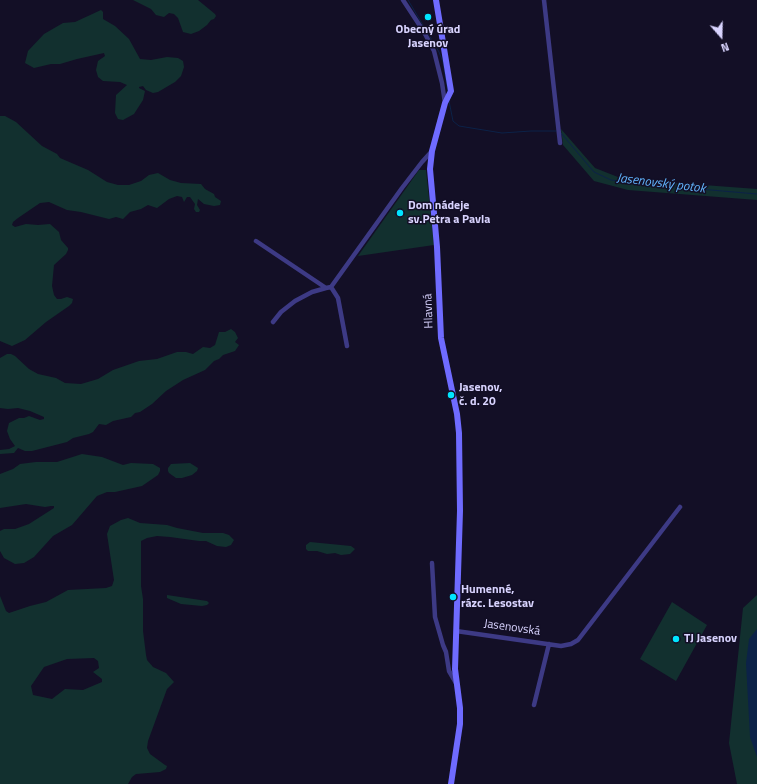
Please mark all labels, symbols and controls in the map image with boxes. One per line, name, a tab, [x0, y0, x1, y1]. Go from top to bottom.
marker: Obecný úrad Jasenov	[423, 12, 433, 22]
north arrow	[701, 16, 741, 56]
place label: Obecný úrad Jasenov	[396, 23, 460, 51]
text: N	[719, 38, 731, 56]
water label: Jasenovský potok	[616, 171, 706, 197]
place label: Dom nádeje sv.Petra a Pavla	[408, 199, 490, 227]
marker: Dom nádeje sv.Petra a Pavla	[395, 208, 405, 218]
street label: Hlavná	[421, 293, 437, 329]
place label: Jasenov, č. d. 20	[459, 381, 502, 409]
marker: Jasenov, č. d. 20	[446, 390, 456, 400]
place label: Humenné, rázc. Lesostav	[461, 583, 534, 611]
marker: Humenné, rázc. Lesostav	[448, 592, 458, 602]
street label: Jasenovská	[483, 617, 541, 639]
place label: TJ Jasenov	[684, 632, 737, 646]
marker: TJ Jasenov	[671, 634, 681, 644]

